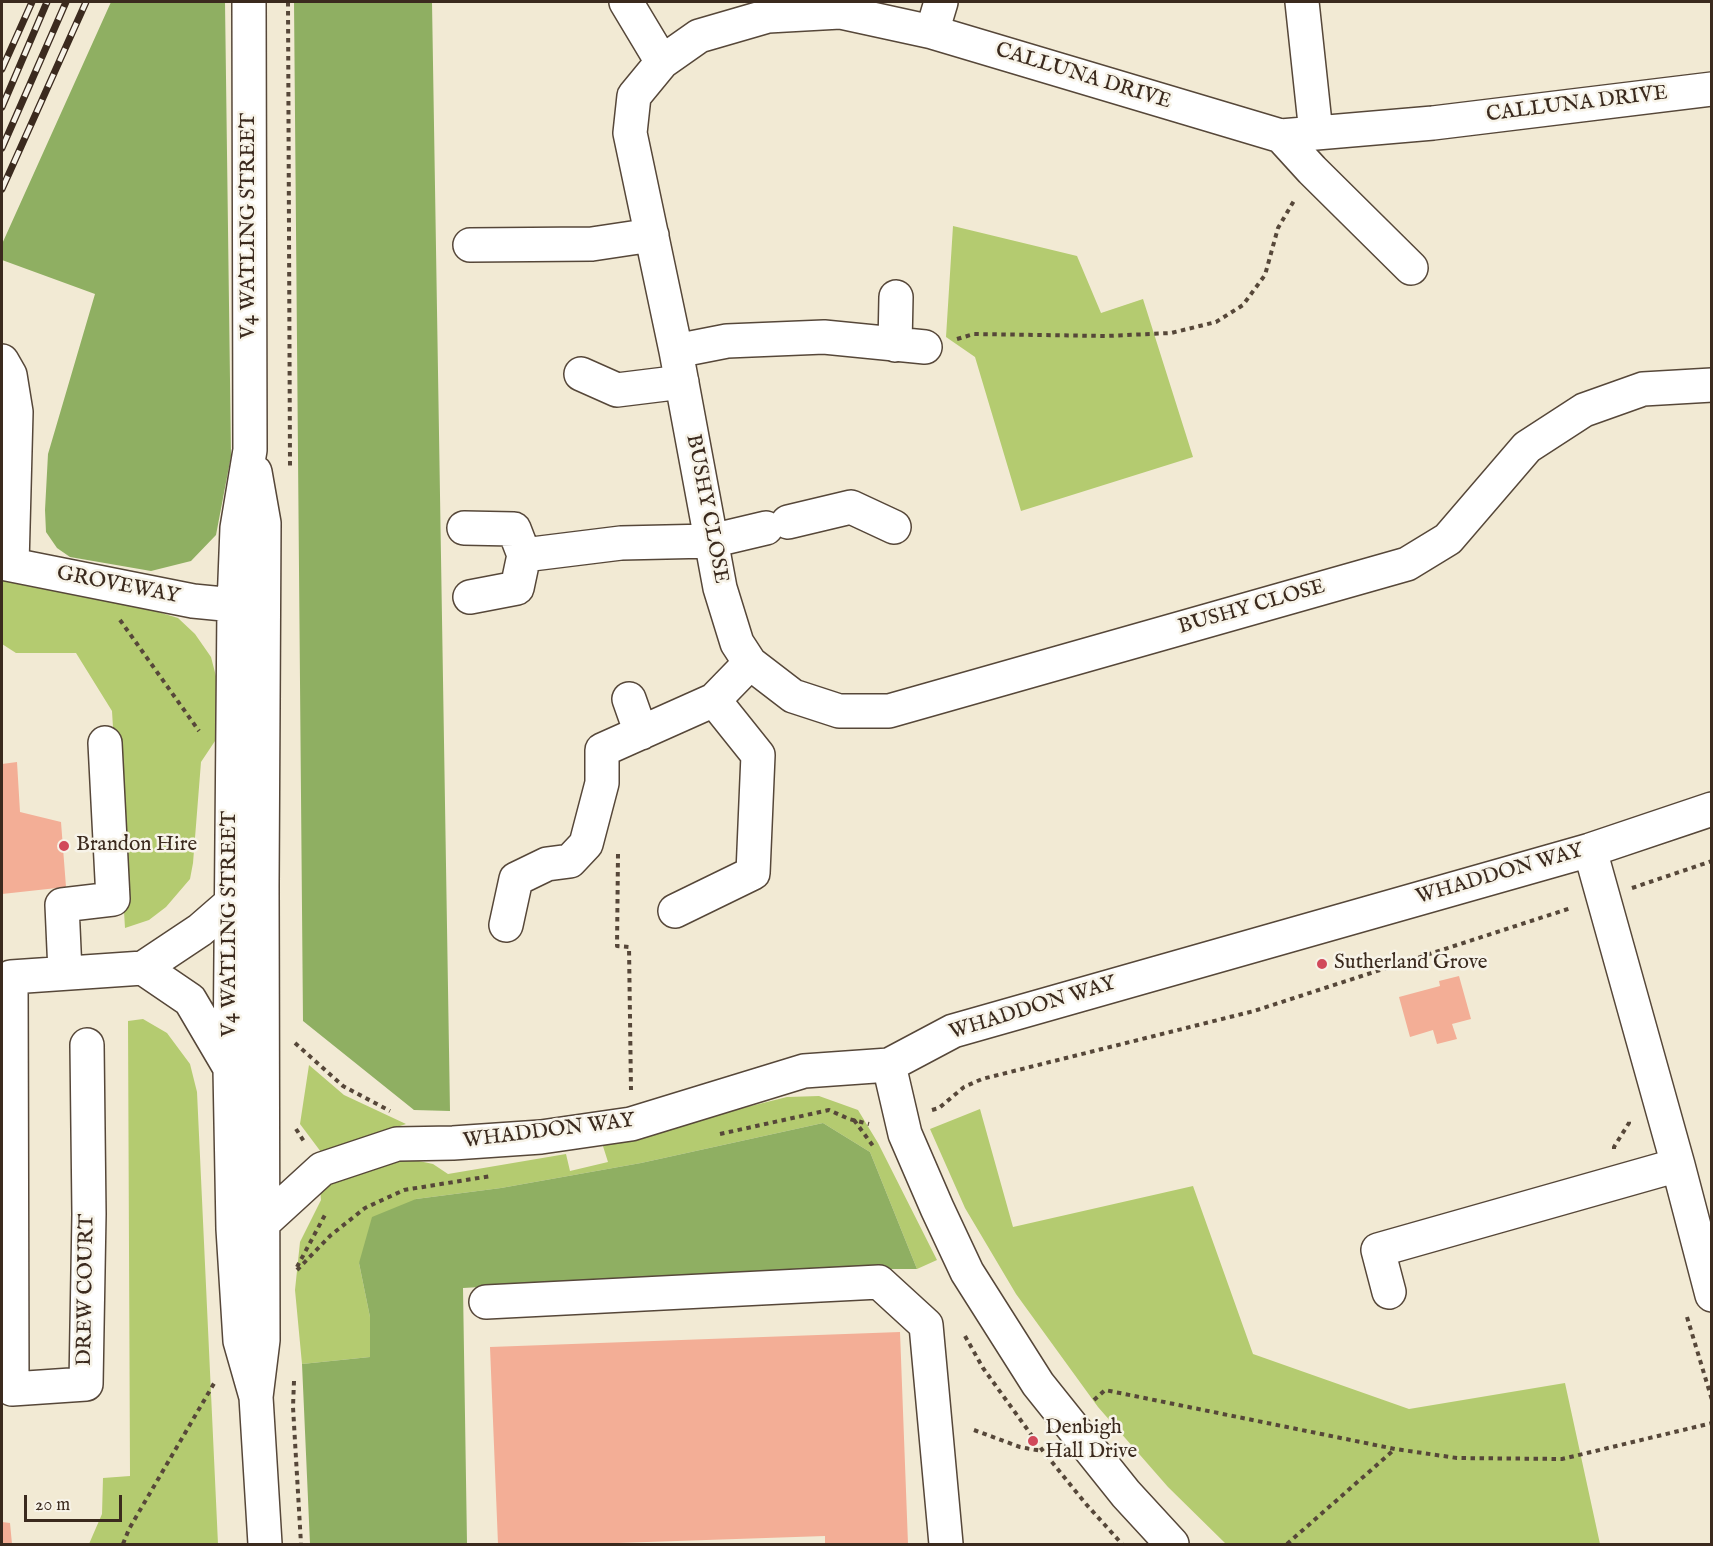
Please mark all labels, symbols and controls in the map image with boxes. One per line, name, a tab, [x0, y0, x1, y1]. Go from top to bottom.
street label: CALLUNA DRIVE	[992, 38, 1174, 116]
street label: CALLUNA DRIVE	[1485, 81, 1669, 129]
street label: V4 WATLING STREET	[237, 113, 263, 339]
street label: BUSHY CLOSE	[679, 432, 733, 586]
street label: GROVEWAY	[54, 562, 182, 610]
street label: BUSHY CLOSE	[1176, 575, 1328, 641]
street label: V4 WATLING STREET	[218, 811, 244, 1037]
place label: Brandon Hire	[76, 833, 197, 859]
marker: Brandon Hire	[57, 839, 71, 853]
street label: WHADDON WAY	[1413, 839, 1587, 911]
place label: Sutherland Grove	[1334, 951, 1487, 977]
marker: Sutherland Grove	[1315, 957, 1329, 971]
street label: WHADDON WAY	[947, 972, 1119, 1046]
street label: WHADDON WAY	[462, 1109, 636, 1155]
street label: DREW COURT	[73, 1214, 101, 1366]
place label: Denbigh Hall Drive	[1045, 1416, 1137, 1466]
marker: Denbigh Hall Drive	[1026, 1434, 1040, 1448]
scale bar	[27, 1483, 124, 1521]
text: 20 m	[35, 1494, 70, 1517]

